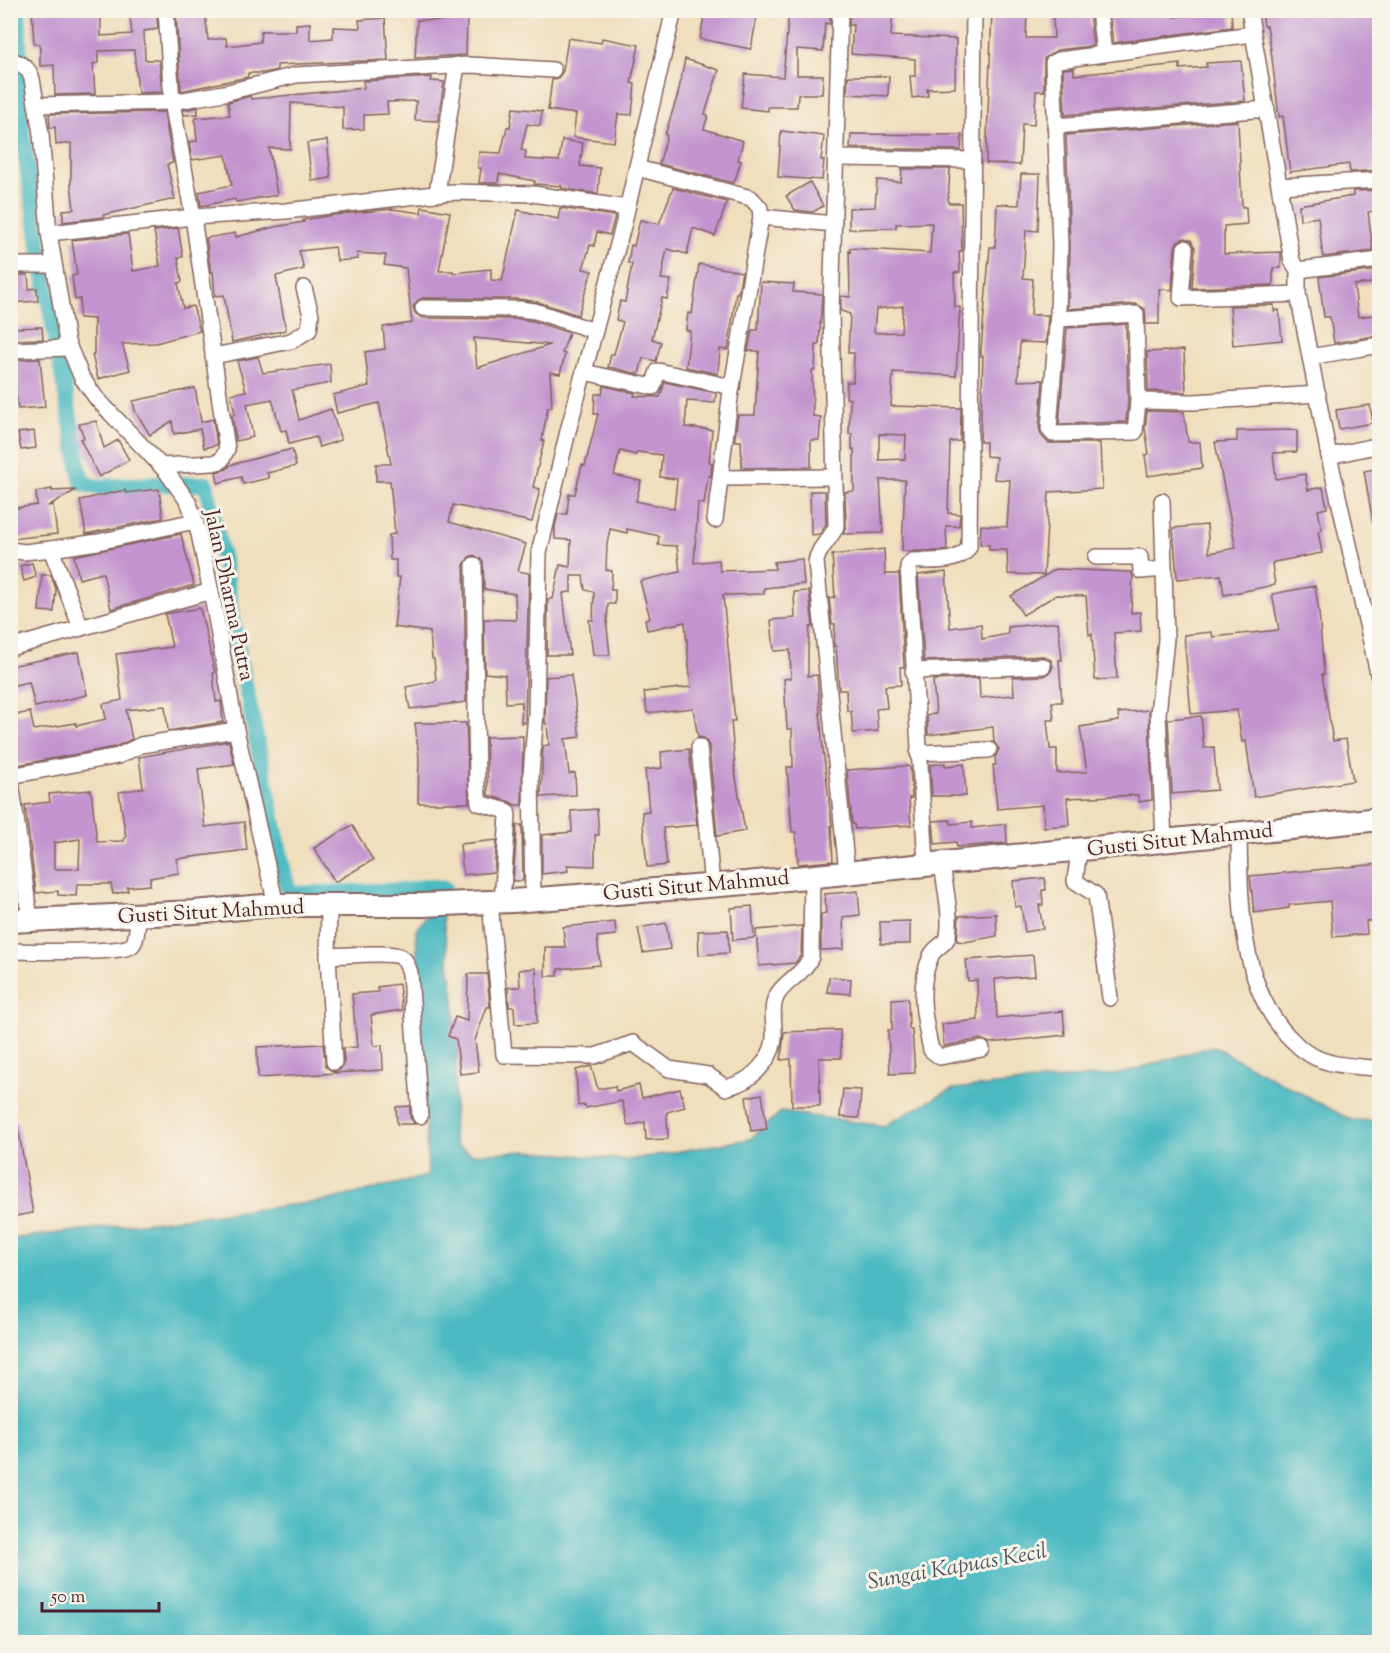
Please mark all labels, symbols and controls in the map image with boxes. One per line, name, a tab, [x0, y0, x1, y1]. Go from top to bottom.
street label: Jalan Dharma Putra	[195, 506, 261, 684]
street label: Gusti Situt Mahmud	[1086, 816, 1275, 866]
street label: Gusti Situt Mahmud	[602, 864, 791, 910]
street label: Gusti Situt Mahmud	[117, 893, 305, 933]
water label: Sungai Kapuas Kecil	[865, 1536, 1050, 1599]
scale bar	[42, 1575, 159, 1613]
text: 50 m	[50, 1585, 86, 1611]

